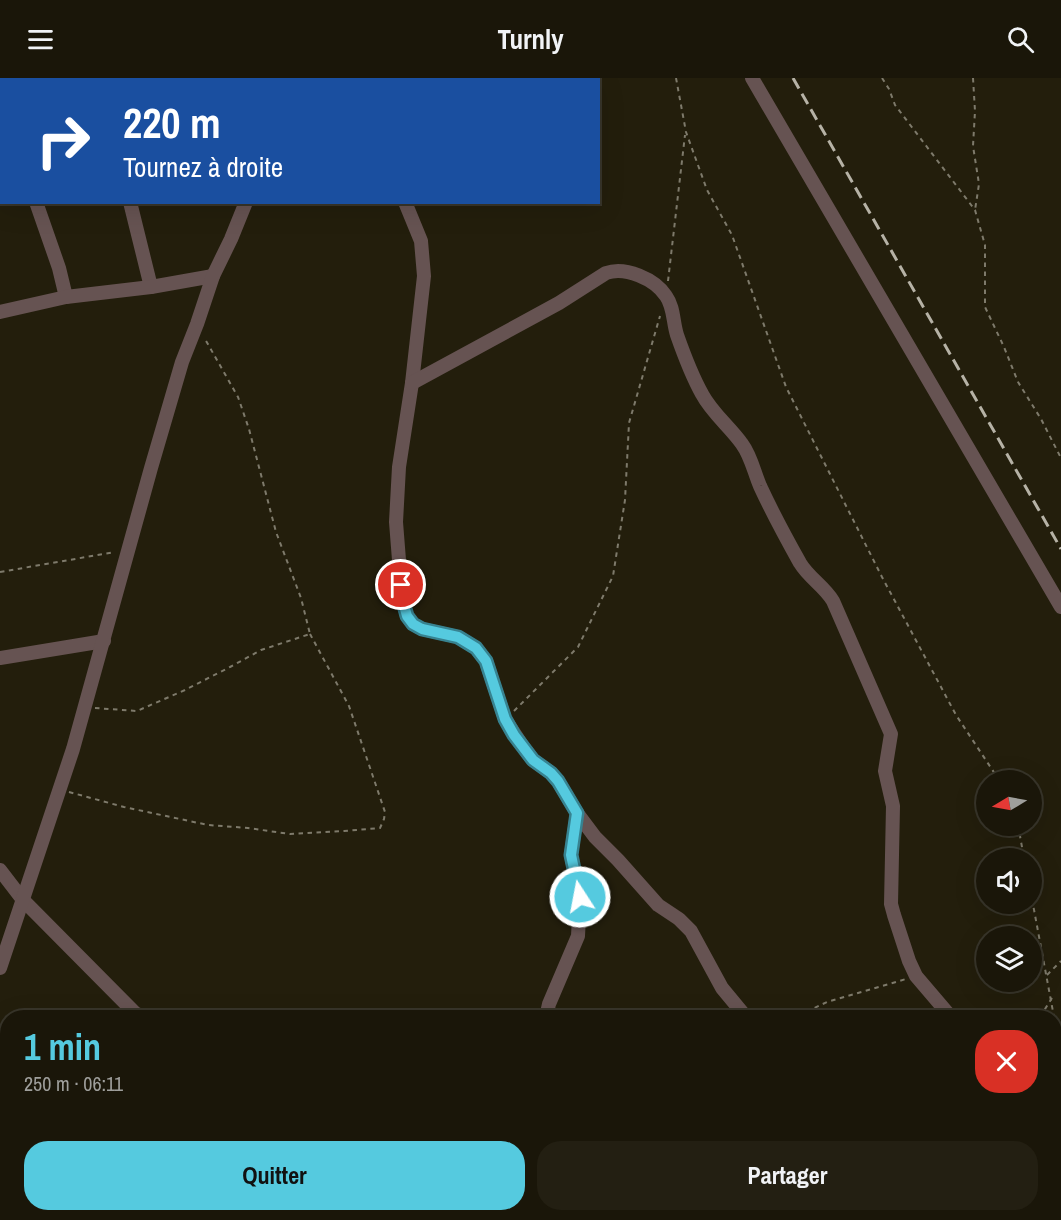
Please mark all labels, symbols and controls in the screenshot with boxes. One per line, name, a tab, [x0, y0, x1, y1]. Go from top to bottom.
text: Turnly	[497, 21, 564, 57]
icon: menu	[24, 23, 57, 56]
icon: search	[1004, 23, 1037, 56]
text: 220 m	[123, 95, 221, 151]
icon: right	[24, 102, 102, 180]
text: Tournez à droite	[123, 149, 283, 185]
pin	[375, 559, 426, 610]
icon: arrive	[384, 568, 417, 601]
north arrow	[976, 770, 1042, 836]
map controls	[976, 770, 1042, 992]
button: sound	[976, 848, 1042, 914]
position arrow	[548, 865, 612, 929]
button: layers	[976, 926, 1042, 992]
text: 1 min	[24, 1023, 101, 1071]
button: close	[975, 1030, 1038, 1093]
text: 250 m · 06:11	[24, 1070, 123, 1097]
button: Quitter	[24, 1141, 525, 1210]
button: Partager	[537, 1141, 1038, 1210]

